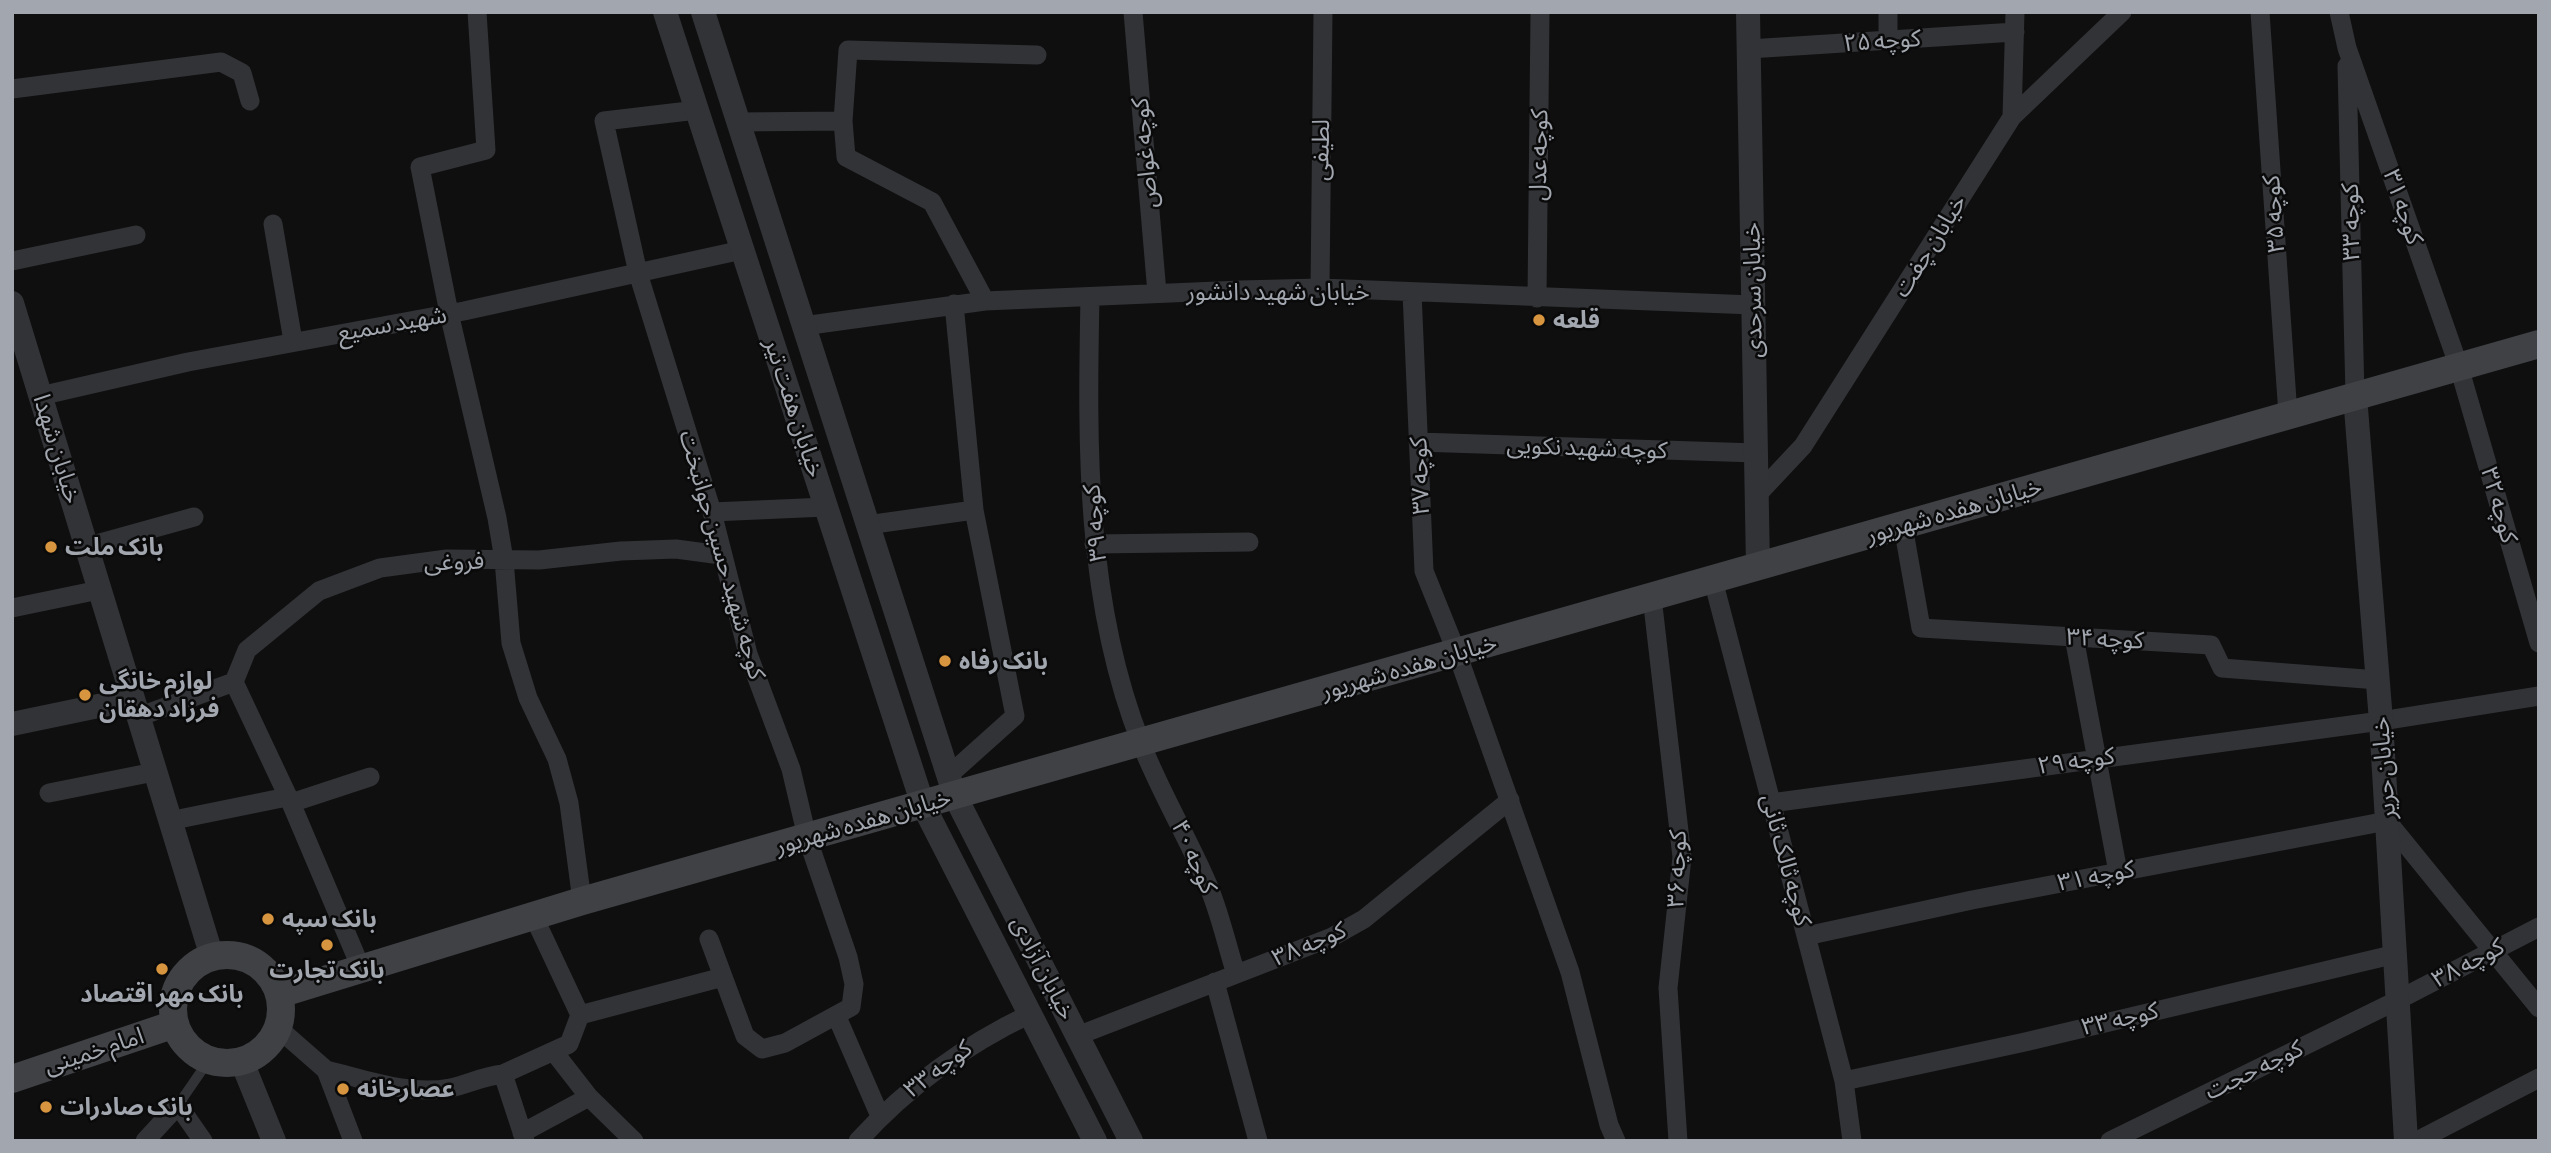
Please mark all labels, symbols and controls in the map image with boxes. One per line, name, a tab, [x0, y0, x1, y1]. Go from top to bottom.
street label: کوچه ۲۵	[1842, 24, 1922, 58]
street label: کوچه غواص	[1126, 97, 1164, 209]
street label: کوچه عدل	[1524, 109, 1554, 201]
street label: لطیفی	[1306, 119, 1336, 181]
street label: کوچه ۳۱	[2377, 166, 2429, 248]
street label: کوچه ۳۵	[2257, 174, 2291, 254]
street label: کوچه ۳۳	[2336, 183, 2366, 261]
street label: خیابان چفت	[1887, 189, 1973, 303]
street label: خیابان سرحدی	[1737, 222, 1769, 358]
street label: خیابان شهید دانشور	[1186, 278, 1370, 306]
street label: شهید سمیع	[335, 300, 449, 348]
place label: قلعه	[1553, 306, 1600, 334]
marker: قلعه	[1531, 312, 1547, 328]
street label: خیابان هفت تیر	[758, 335, 830, 481]
street label: خیابان شهدا	[27, 391, 87, 507]
street label: کوچه شهید حسین جوانبخت	[673, 427, 771, 683]
street label: کوچه شهید نکویی	[1506, 431, 1668, 465]
street label: کوچه ۳۷	[1404, 437, 1436, 515]
street label: کوچه ۳۲	[2474, 464, 2524, 546]
street label: خیابان هفده شهریور	[1863, 472, 2045, 550]
street label: کوچه ۳۹	[1077, 483, 1113, 563]
place label: بانک ملت	[65, 533, 164, 561]
marker: بانک ملت	[43, 539, 59, 555]
street label: فروغی	[423, 547, 485, 577]
street label: کوچه ۳۴	[2065, 623, 2145, 655]
street label: خیابان هفده شهریور	[1318, 628, 1500, 706]
place label: بانک رفاه	[959, 647, 1048, 675]
marker: بانک رفاه	[937, 653, 953, 669]
place label: لوازم خانگی فرزاد دهقان	[99, 667, 219, 723]
marker: لوازم خانگی فرزاد دهقان	[77, 687, 93, 703]
street label: خیابان حریر	[2366, 716, 2402, 820]
street label: کوچه ۲۹	[2035, 741, 2117, 781]
street label: خیابان هفده شهریور	[772, 783, 954, 861]
street label: کوچه ثالک ثانی	[1755, 791, 1817, 929]
street label: کوچه ۴۰	[1165, 816, 1223, 898]
street label: کوچه ۳۶	[1661, 830, 1693, 908]
street label: کوچه ۳۱	[2055, 854, 2137, 898]
place label: بانک سپه	[282, 905, 377, 933]
marker: بانک سپه	[260, 911, 276, 927]
street label: خیابان آزادی	[1005, 911, 1081, 1025]
street label: کوچه ۳۸	[1268, 916, 1350, 972]
street label: کوچه ۳۸	[2427, 932, 2509, 994]
marker: بانک تجارت	[319, 937, 335, 953]
place label: بانک تجارت	[269, 956, 385, 984]
marker: بانک مهر اقتصاد	[154, 961, 170, 977]
place label: بانک مهر اقتصاد	[80, 980, 244, 1008]
street label: کوچه ۳۳	[2079, 996, 2161, 1042]
street label: امام خمینی	[41, 1021, 147, 1081]
street label: کوچه ۳۳	[898, 1034, 978, 1104]
street label: کوچه حجت	[2200, 1034, 2308, 1106]
place label: عصارخانه	[357, 1075, 455, 1103]
marker: عصارخانه	[335, 1081, 351, 1097]
place label: بانک صادرات	[60, 1093, 193, 1121]
marker: بانک صادرات	[38, 1099, 54, 1115]

